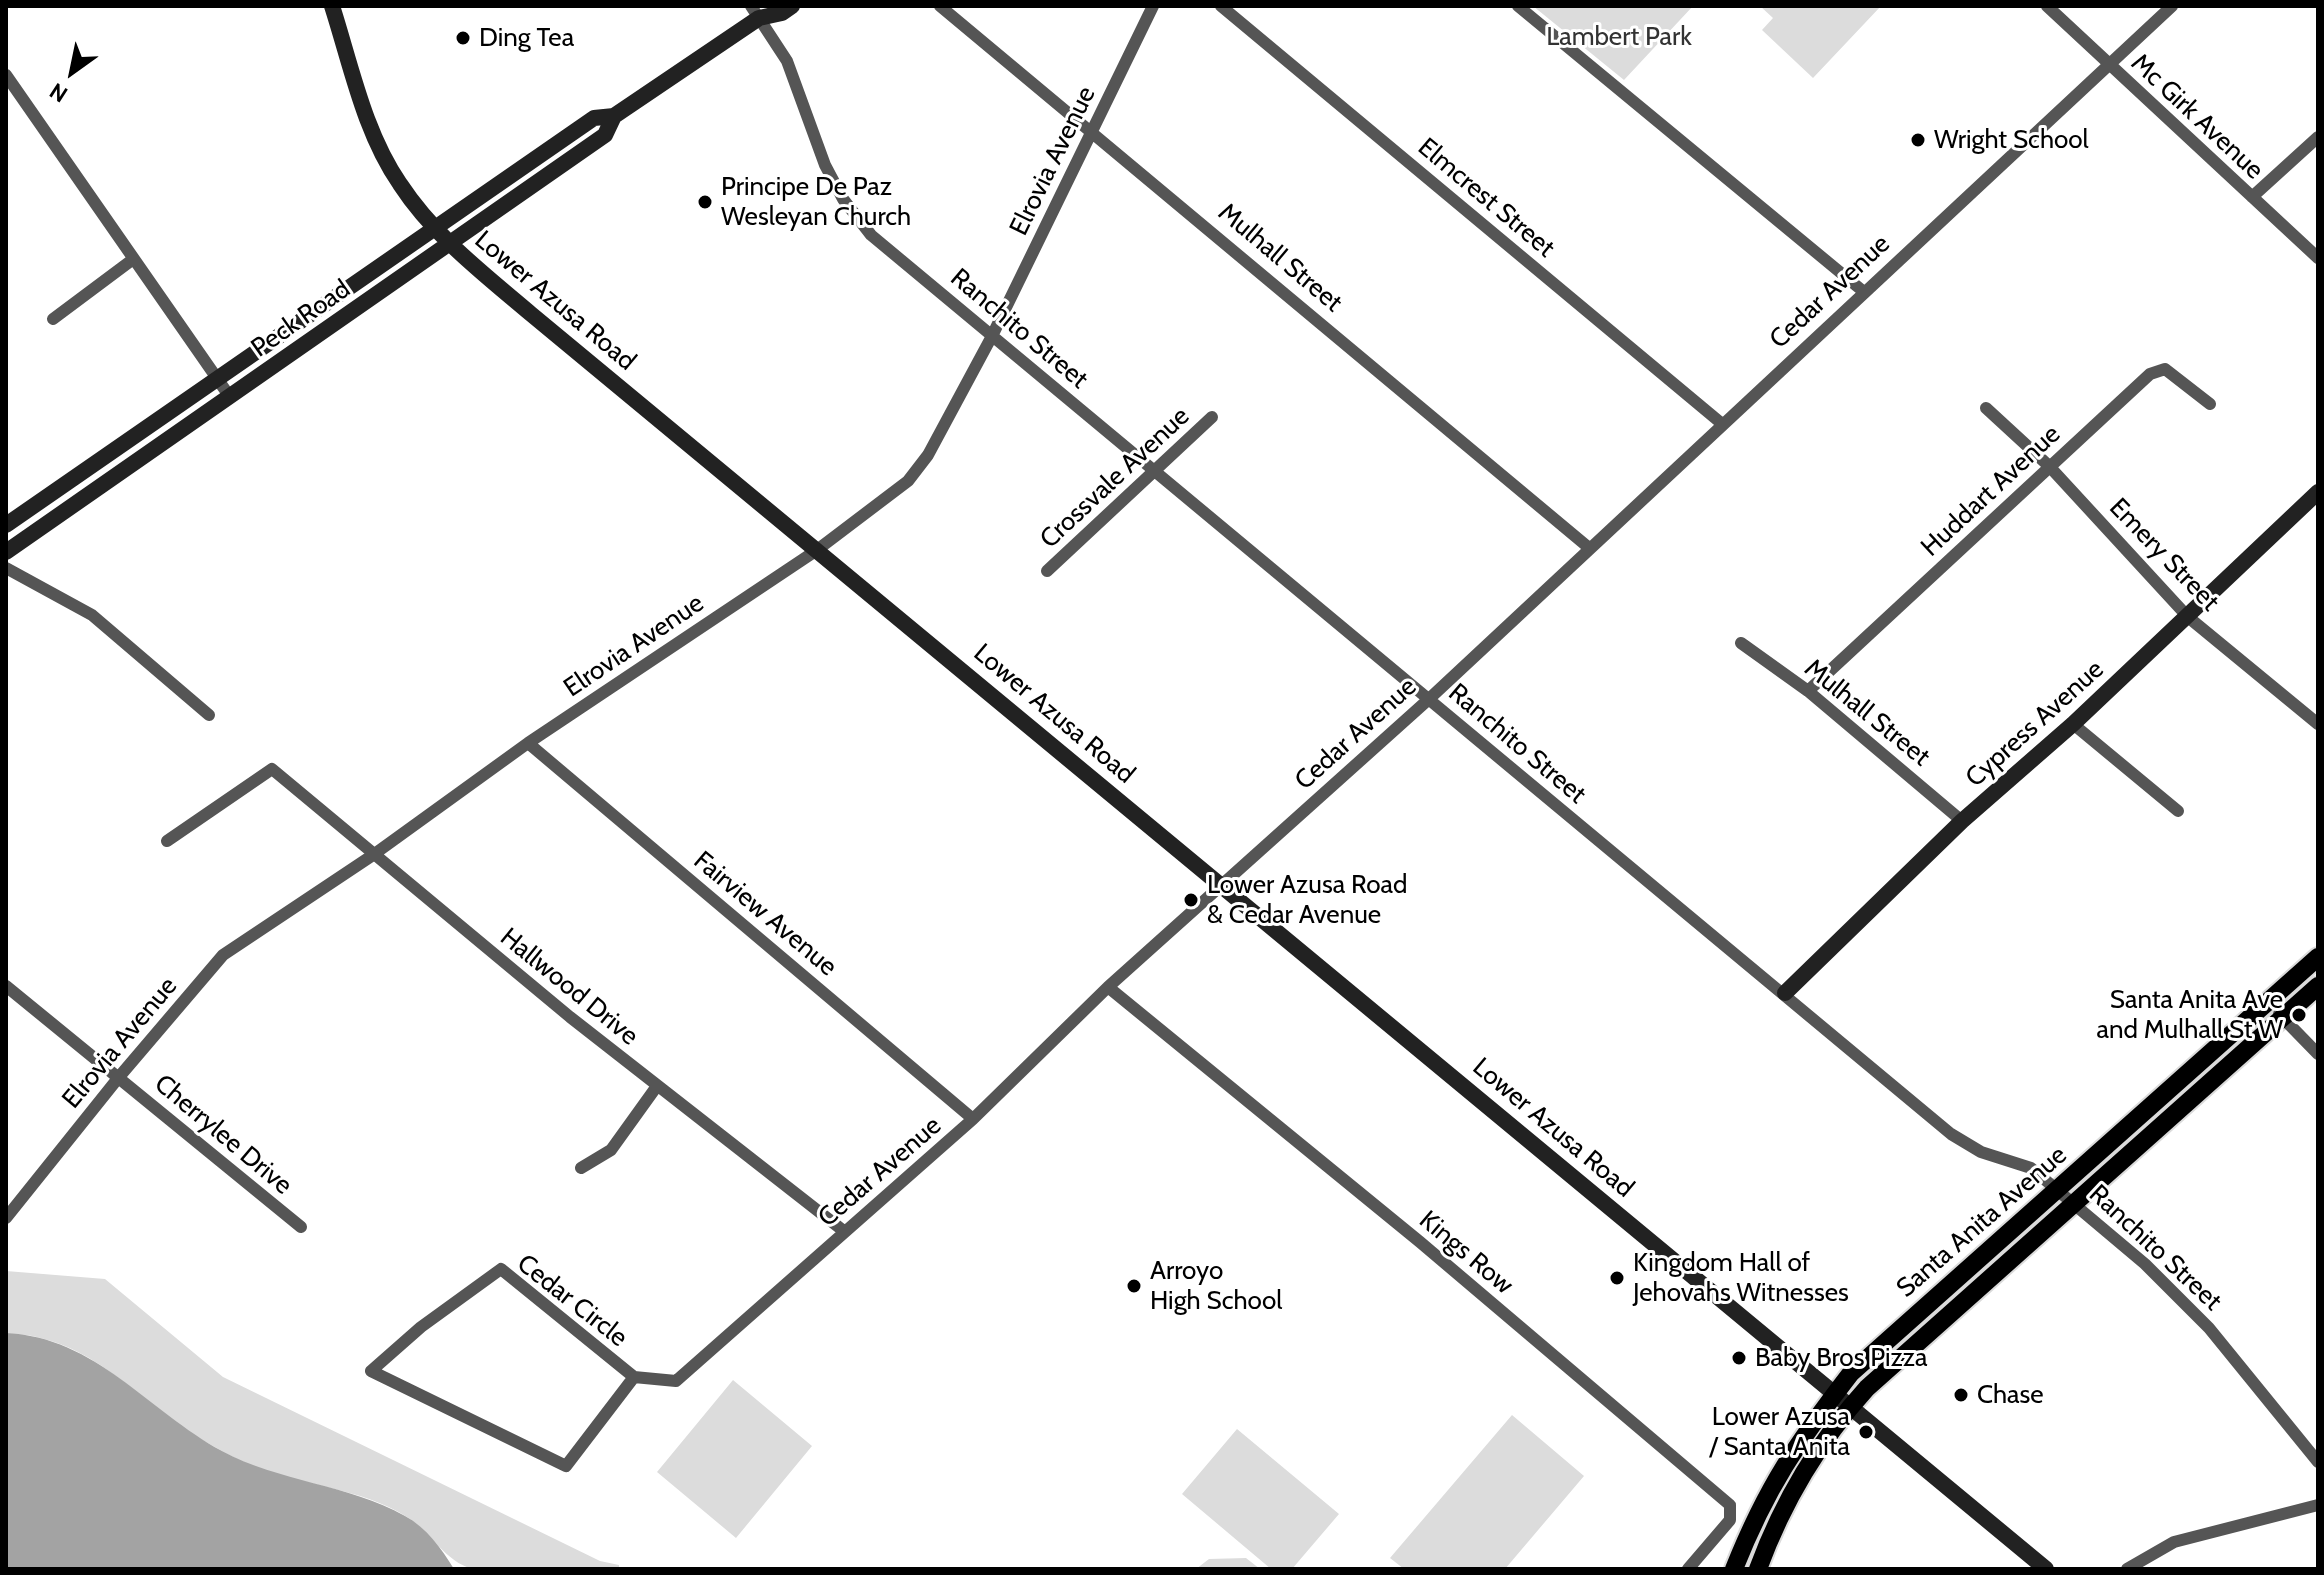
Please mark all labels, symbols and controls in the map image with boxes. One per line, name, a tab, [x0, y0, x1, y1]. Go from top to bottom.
park label: Lambert Park	[1546, 21, 1692, 53]
place label: Ding Tea	[479, 22, 574, 54]
marker: Ding Tea	[454, 29, 472, 47]
north arrow	[32, 32, 112, 112]
street label: Mc Girk Avenue	[2124, 48, 2270, 186]
text: N	[45, 77, 73, 108]
street label: Elrovia Avenue	[1004, 82, 1102, 240]
place label: Wright School	[1934, 124, 2089, 156]
marker: Wright School	[1909, 131, 1927, 149]
street label: Elmcrest Street	[1411, 132, 1561, 264]
place label: Principe De Paz Wesleyan Church	[721, 171, 911, 232]
marker: Principe De Paz Wesleyan Church	[696, 193, 714, 211]
street label: Mulhall Street	[1212, 197, 1348, 319]
street label: Lower Azusa Road	[468, 225, 642, 377]
street label: Cedar Avenue	[1764, 229, 1896, 355]
street label: Ranchito Street	[944, 263, 1094, 395]
street label: Peck Road	[246, 274, 356, 364]
street label: Crossvale Avenue	[1034, 401, 1196, 555]
street label: Huddart Avenue	[1915, 419, 2067, 563]
street label: Emery Street	[2103, 492, 2225, 618]
street label: Elrovia Avenue	[558, 588, 710, 704]
street label: Lower Azusa Road	[967, 638, 1141, 790]
street label: Mulhall Street	[1798, 653, 1936, 773]
street label: Cypress Avenue	[1960, 654, 2110, 794]
street label: Cedar Avenue	[1289, 671, 1423, 797]
street label: Ranchito Street	[1442, 678, 1592, 810]
street label: Fairview Avenue	[687, 845, 843, 983]
place label: Lower Azusa Road & Cedar Avenue	[1207, 869, 1407, 930]
marker: Lower Azusa Road & Cedar Avenue	[1182, 891, 1200, 909]
street label: Hallwood Drive	[494, 922, 644, 1052]
street label: Elrovia Avenue	[56, 971, 184, 1115]
place label: Santa Anita Ave and Mulhall St W	[2096, 984, 2283, 1046]
marker: Santa Anita Ave and Mulhall St W	[2290, 1006, 2308, 1024]
street label: Lower Azusa Road	[1466, 1052, 1640, 1204]
street label: Cherrylee Drive	[148, 1068, 298, 1202]
street label: Cedar Avenue	[812, 1110, 948, 1234]
street label: Santa Anita Avenue	[1891, 1140, 2073, 1304]
street label: Ranchito Street	[2082, 1179, 2228, 1317]
street label: Kings Row	[1413, 1205, 1519, 1301]
place label: Kingdom Hall of Jehovahs Witnesses	[1633, 1247, 1849, 1308]
street label: Cedar Circle	[511, 1248, 633, 1354]
place label: Arroyo High School	[1150, 1255, 1282, 1316]
marker: Kingdom Hall of Jehovahs Witnesses	[1608, 1269, 1626, 1287]
marker: Arroyo High School	[1125, 1277, 1143, 1295]
place label: Baby Bros Pizza	[1755, 1342, 1927, 1374]
marker: Baby Bros Pizza	[1730, 1349, 1748, 1367]
place label: Chase	[1977, 1379, 2044, 1411]
marker: Chase	[1952, 1386, 1970, 1404]
place label: Lower Azusa / Santa Anita	[1709, 1401, 1850, 1462]
marker: Lower Azusa / Santa Anita	[1857, 1423, 1875, 1441]

